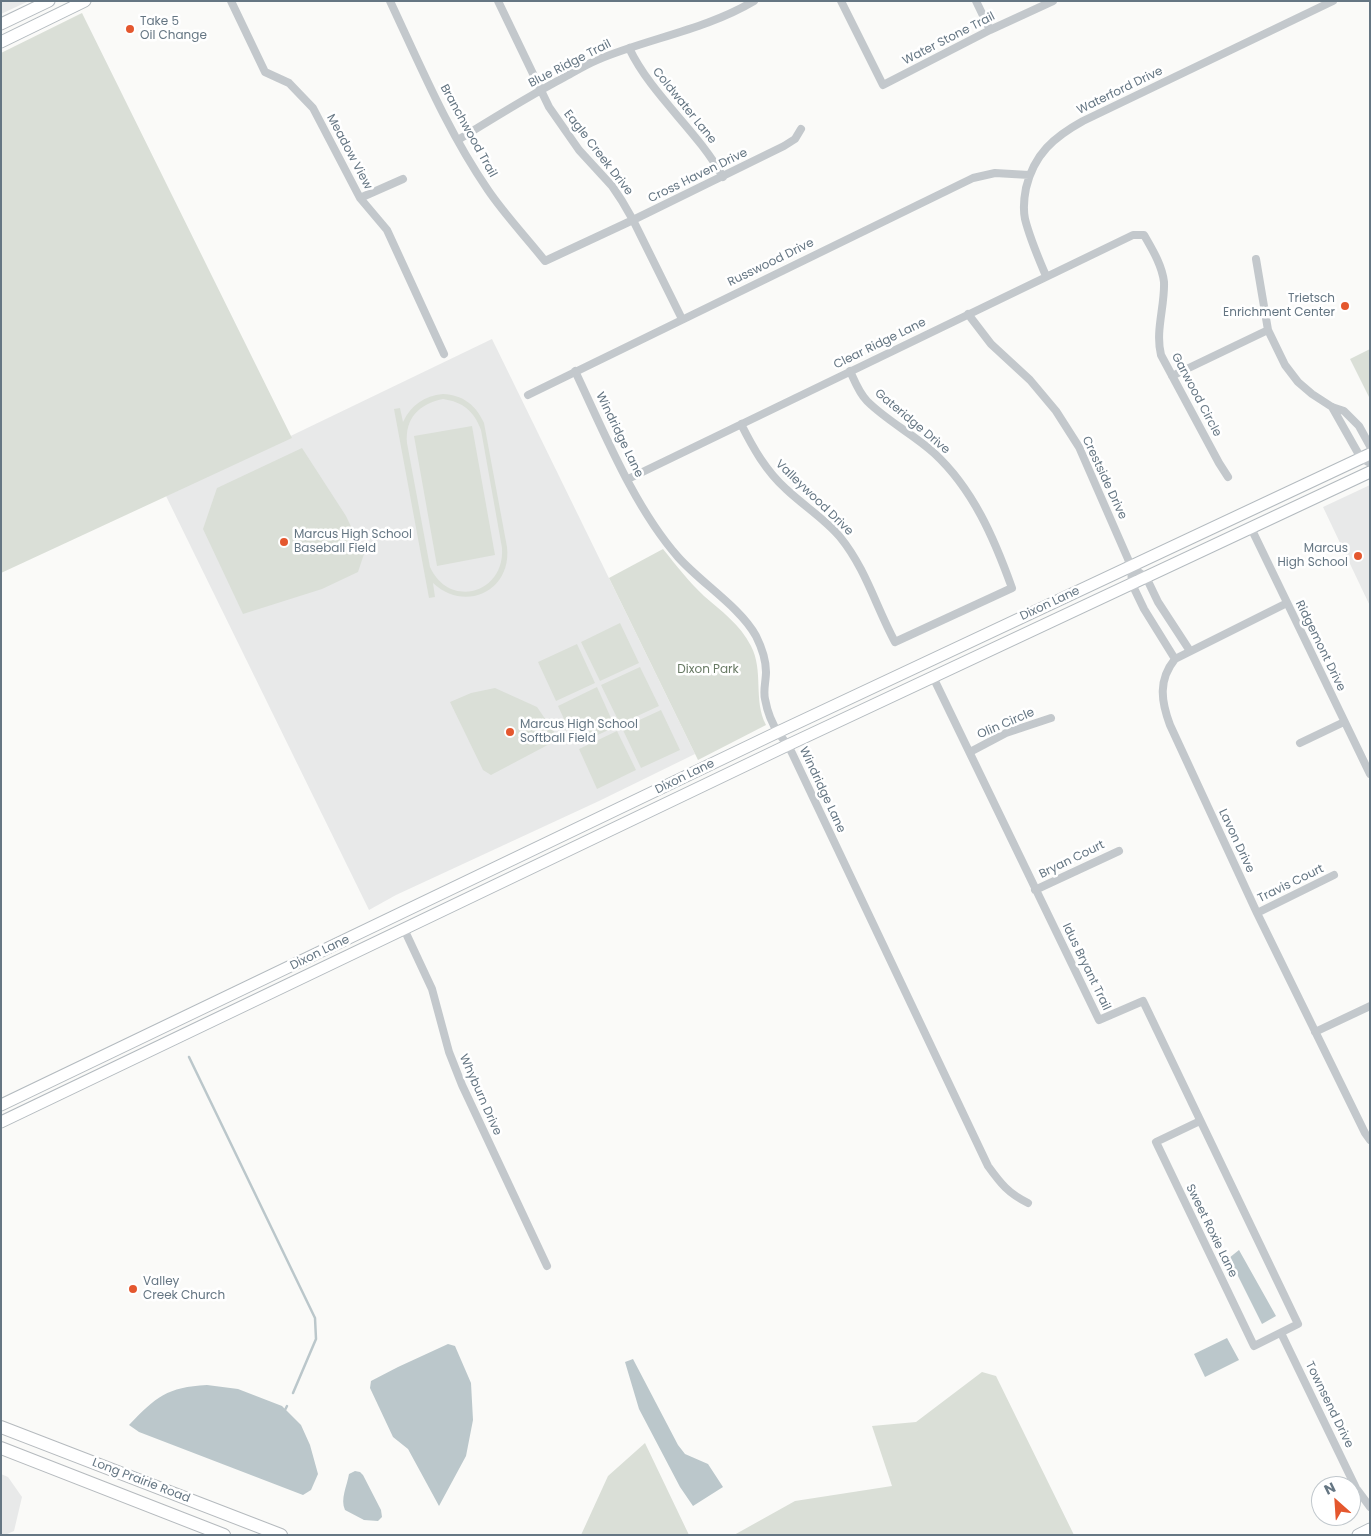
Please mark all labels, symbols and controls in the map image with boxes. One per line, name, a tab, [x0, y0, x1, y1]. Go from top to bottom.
street label: Water Stone Trail	[900, 9, 998, 69]
place label: Take 5 Oil Change	[140, 15, 207, 43]
marker: Take 5 Oil Change	[124, 23, 136, 35]
street label: Blue Ridge Trail	[526, 37, 614, 91]
street label: Waterford Drive	[1075, 64, 1165, 118]
street label: Coldwater Lane	[649, 65, 719, 147]
street label: Branchwood Trail	[436, 82, 500, 180]
street label: Eagle Creek Drive	[560, 108, 636, 198]
street label: Meadow View	[323, 112, 375, 192]
street label: Cross Haven Drive	[646, 146, 750, 206]
street label: Russwood Drive	[726, 236, 816, 290]
place label: Trietsch Enrichment Center	[1223, 292, 1335, 320]
marker: Trietsch Enrichment Center	[1339, 300, 1351, 312]
street label: Clear Ridge Lane	[831, 315, 929, 373]
street label: Garwood Circle	[1168, 351, 1224, 439]
street label: Gateridge Drive	[872, 386, 952, 458]
street label: Windridge Lane	[592, 390, 646, 480]
street label: Crestside Drive	[1078, 434, 1130, 522]
street label: Valleywood Drive	[772, 457, 856, 539]
place label: Marcus High School Baseball Field	[294, 528, 412, 556]
marker: Marcus High School Baseball Field	[278, 536, 290, 548]
place label: Marcus High School	[1277, 542, 1348, 570]
marker: Marcus High School	[1352, 550, 1364, 562]
street label: Dixon Lane	[1018, 584, 1082, 624]
street label: Ridgemont Drive	[1292, 598, 1348, 694]
park label: Dixon Park	[677, 663, 739, 677]
street label: Olin Circle	[975, 706, 1037, 742]
place label: Marcus High School Softball Field	[520, 718, 638, 746]
marker: Marcus High School Softball Field	[504, 726, 516, 738]
street label: Windridge Lane	[796, 745, 848, 835]
street label: Dixon Lane	[653, 756, 717, 798]
street label: Lavon Drive	[1215, 807, 1257, 875]
street label: Bryan Court	[1037, 838, 1107, 882]
street label: Travis Court	[1256, 862, 1326, 906]
street label: Idus Bryant Trail	[1059, 921, 1113, 1013]
street label: Dixon Lane	[288, 932, 352, 974]
street label: Whyburn Drive	[456, 1052, 504, 1138]
street label: Sweet Roxie Lane	[1182, 1182, 1240, 1280]
place label: Valley Creek Church	[143, 1275, 225, 1303]
marker: Valley Creek Church	[127, 1283, 139, 1295]
street label: Townsend Drive	[1302, 1359, 1356, 1451]
street label: Long Prairie Road	[90, 1456, 192, 1506]
north arrow	[1311, 1476, 1361, 1526]
text: N	[1321, 1477, 1339, 1500]

